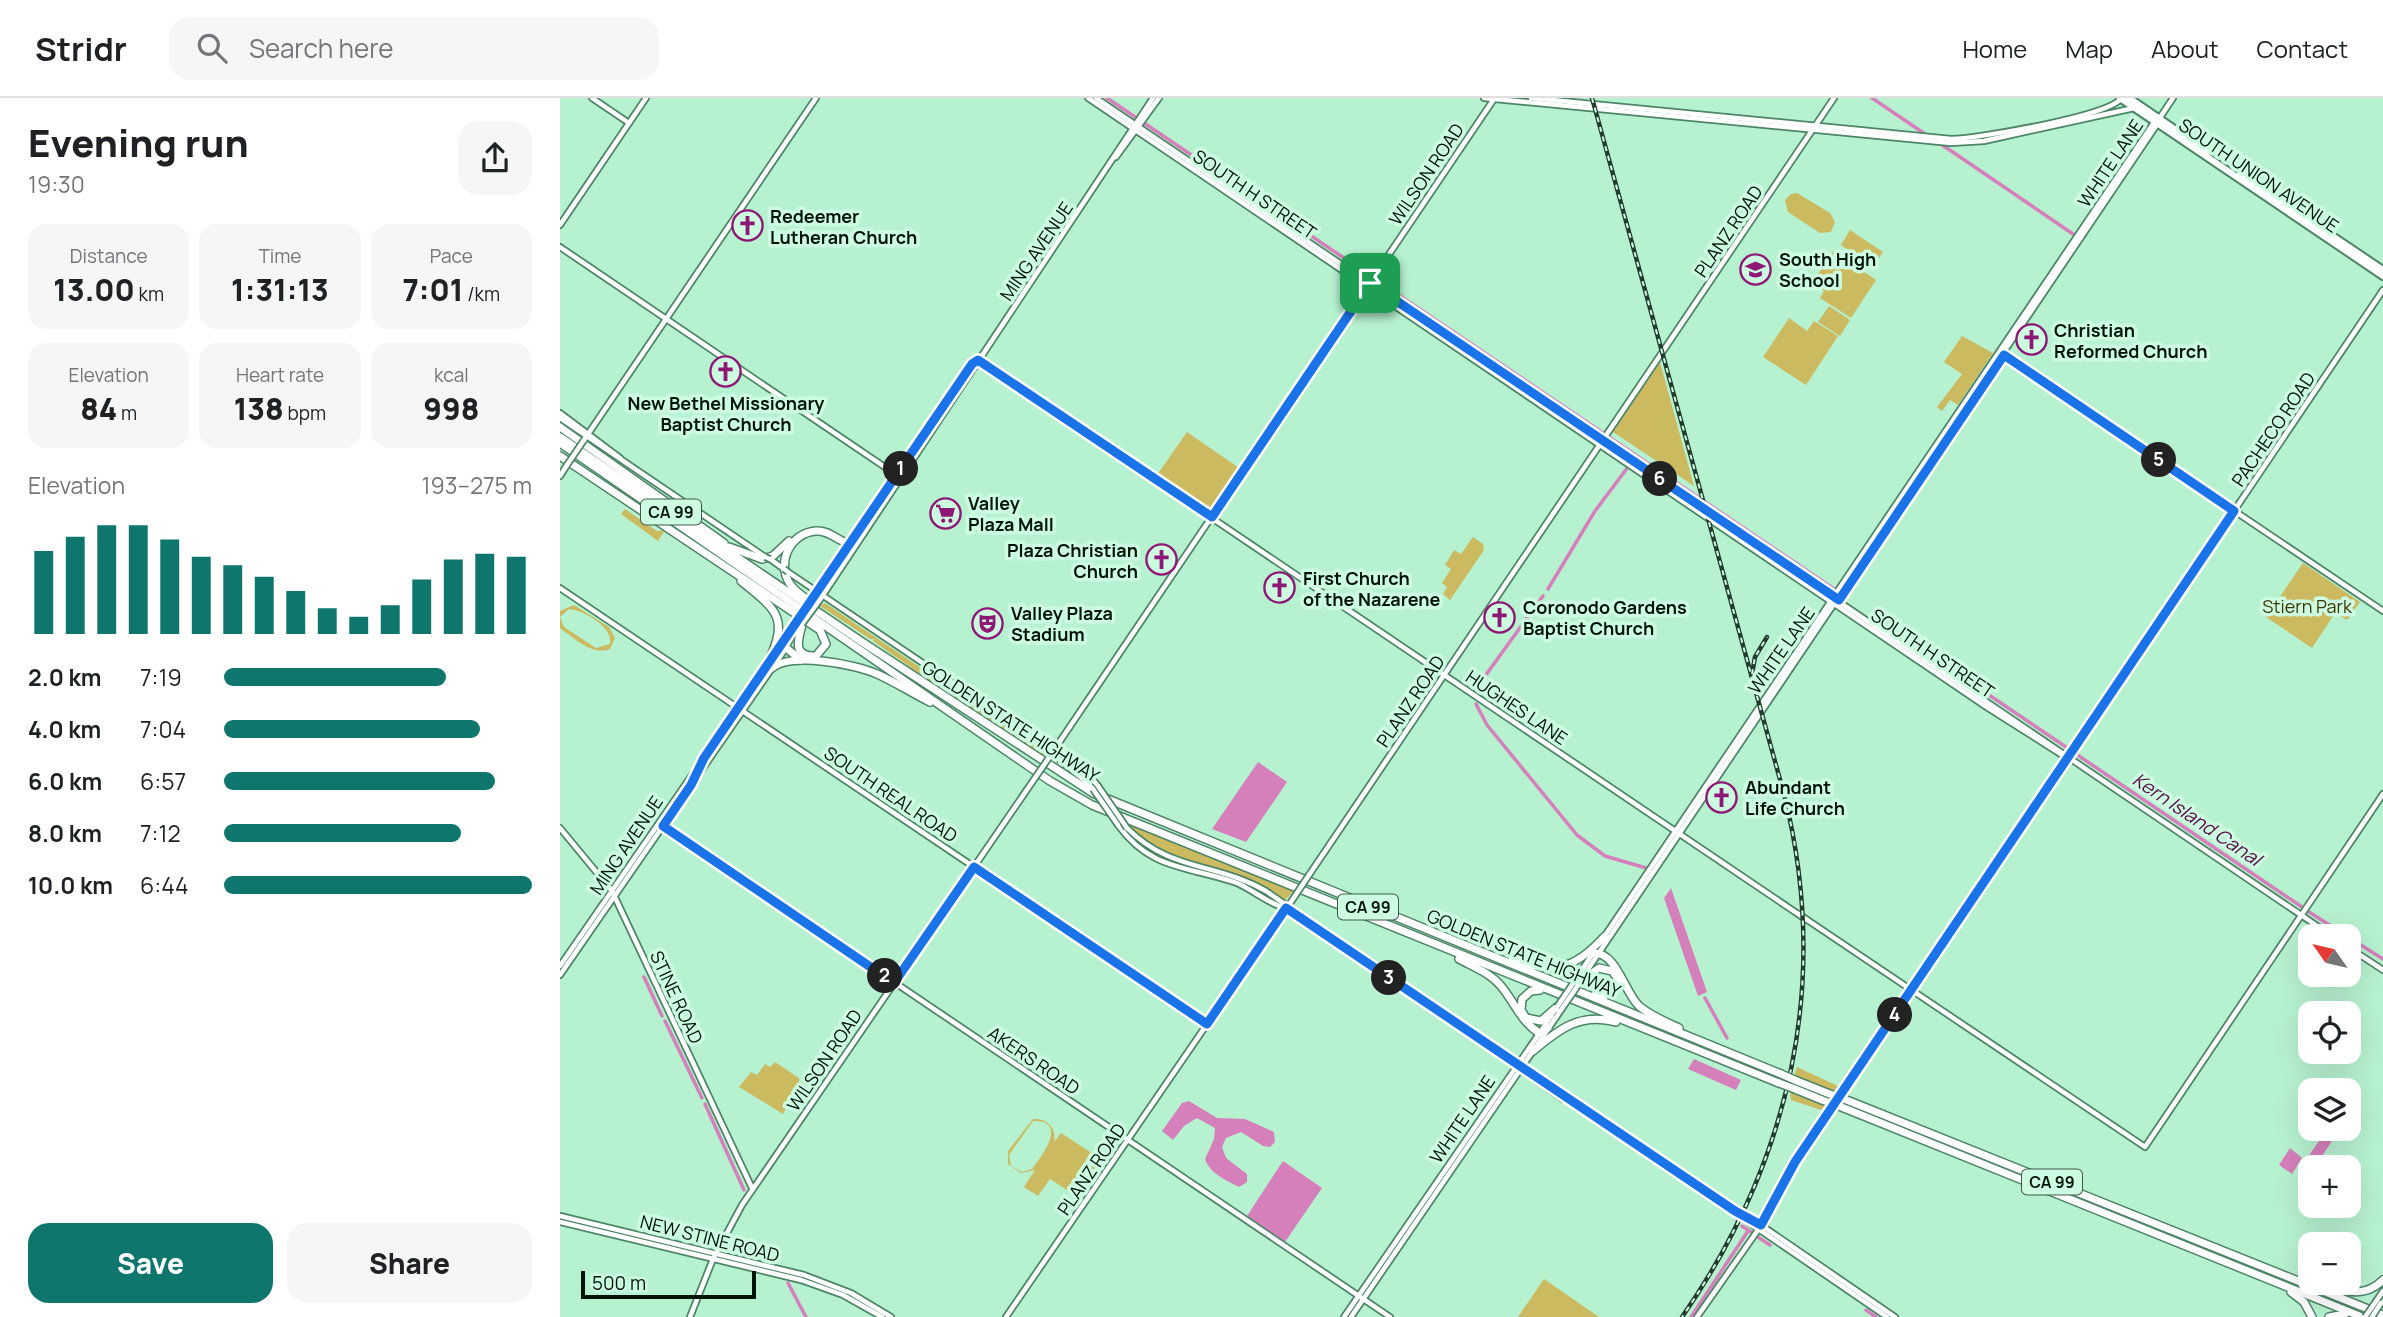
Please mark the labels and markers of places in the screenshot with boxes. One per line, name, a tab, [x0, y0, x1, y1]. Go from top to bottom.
place label: Redeemer Lutheran Church	[770, 204, 917, 249]
church icon: Redeemer Lutheran Church	[730, 209, 764, 243]
place label: South High School	[1779, 247, 1876, 292]
school or university icon: South High School	[1739, 252, 1773, 286]
pin	[1340, 253, 1400, 313]
place label: Christian Reformed Church	[2054, 318, 2207, 363]
church icon: Christian Reformed Church	[2014, 323, 2048, 357]
church icon: New Bethel Missionary Baptist Church	[709, 355, 743, 389]
place label: New Bethel Missionary Baptist Church	[628, 391, 824, 436]
pin: 5	[2142, 442, 2176, 478]
pin: 1	[884, 452, 918, 486]
pin: 6	[1642, 462, 1678, 496]
place label: Valley Plaza Mall	[968, 491, 1054, 536]
supermarket icon: Valley Plaza Mall	[928, 496, 962, 530]
place label: Plaza Christian Church	[1007, 538, 1138, 583]
church icon: Plaza Christian Church	[1144, 543, 1178, 577]
place label: First Church of the Nazarene	[1303, 566, 1440, 611]
church icon: First Church of the Nazarene	[1263, 571, 1297, 605]
place label: Coronodo Gardens Baptist Church	[1523, 595, 1687, 640]
church icon: Coronodo Gardens Baptist Church	[1483, 600, 1517, 634]
place label: Valley Plaza Stadium	[1011, 601, 1113, 646]
theatre icon: Valley Plaza Stadium	[971, 606, 1005, 640]
place label: Abundant Life Church	[1745, 775, 1845, 820]
church icon: Abundant Life Church	[1705, 780, 1739, 814]
pin: 2	[868, 958, 902, 994]
pin: 3	[1372, 960, 1406, 996]
pin: 4	[1878, 998, 1912, 1032]

